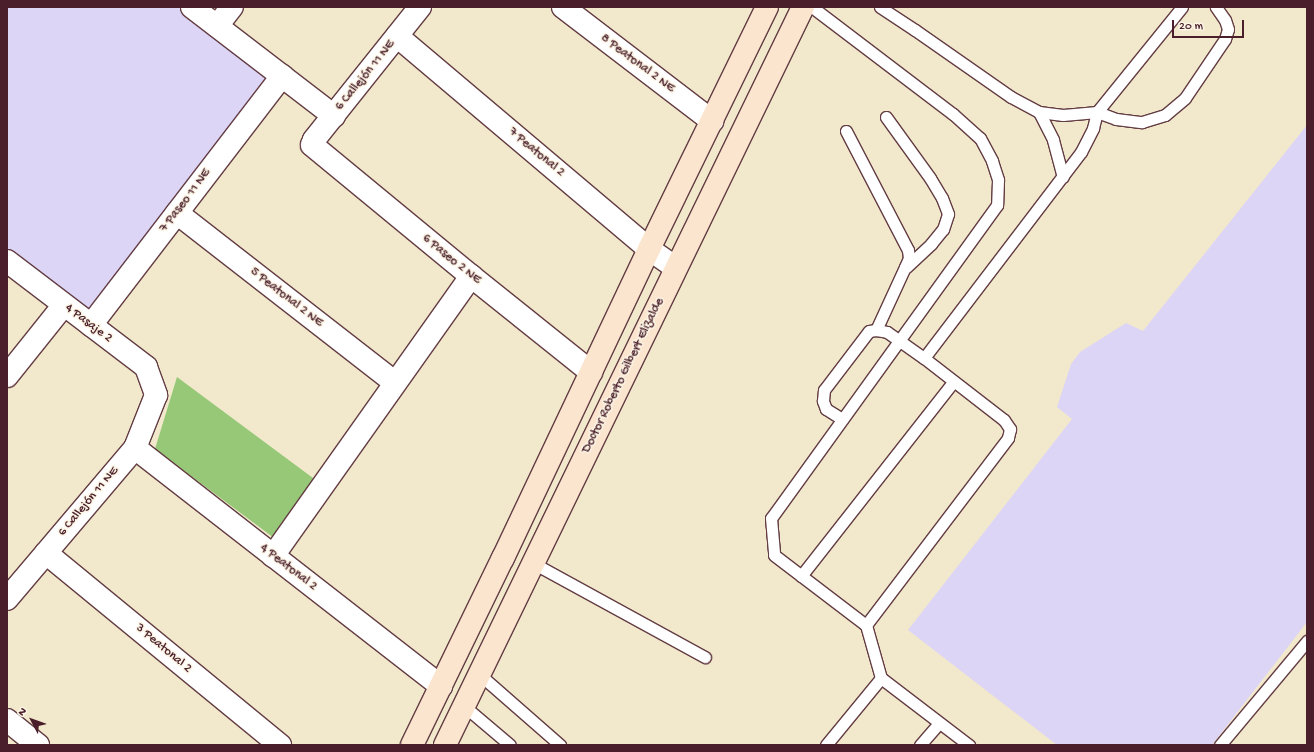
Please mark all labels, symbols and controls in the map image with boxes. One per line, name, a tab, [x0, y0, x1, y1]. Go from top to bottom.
scale bar	[1174, 12, 1246, 38]
text: 20 m	[1179, 20, 1203, 34]
street label: 8 Peatonal 2 NE	[597, 31, 677, 97]
street label: 6 Callejón 11 NE	[333, 38, 399, 114]
street label: 7 Peatonal 2	[505, 125, 567, 181]
street label: 7 Paseo 11 NE	[157, 166, 215, 236]
street label: 6 Paseo 2 NE	[418, 231, 484, 289]
street label: 5 Peatonal 2 NE	[246, 265, 326, 331]
street label: Doctor Roberto Gilbert Elizalde	[580, 296, 668, 456]
street label: 4 Pasaje 2	[61, 301, 115, 347]
street label: 6 Callejón 11 NE	[55, 464, 123, 540]
street label: 4 Peatonal 2	[256, 541, 320, 595]
street label: 3 Peatonal 2	[132, 621, 194, 677]
north arrow	[12, 700, 52, 740]
text: N	[16, 705, 30, 719]

